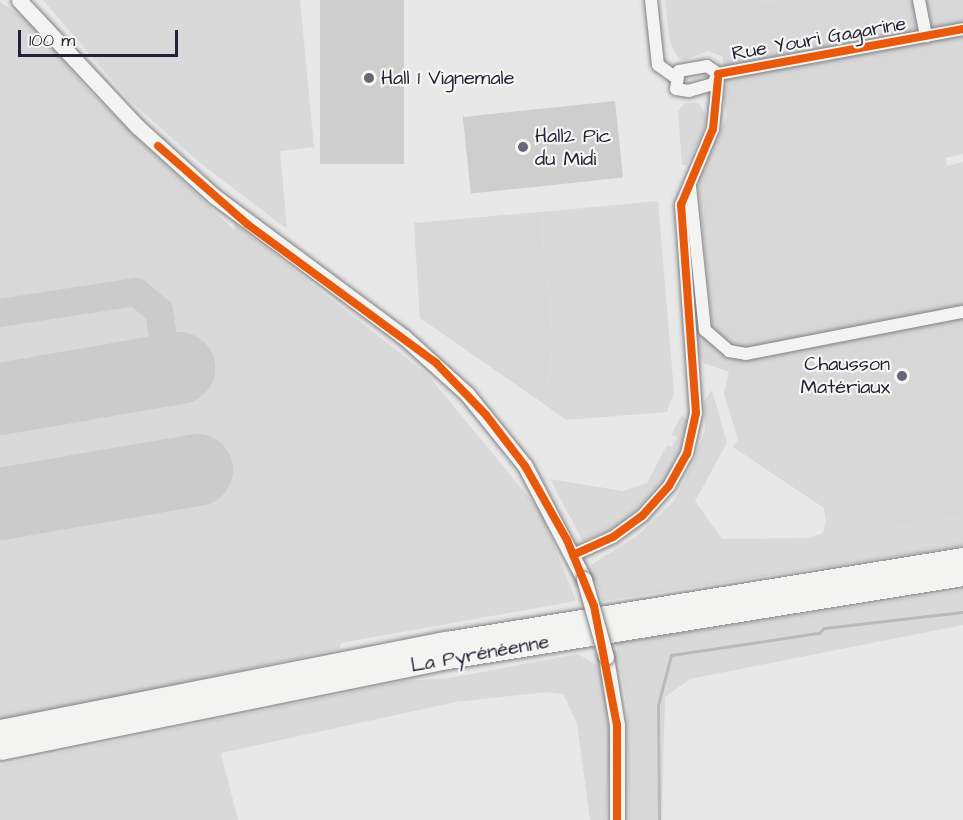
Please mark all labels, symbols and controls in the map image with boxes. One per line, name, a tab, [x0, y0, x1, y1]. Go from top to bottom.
street label: Rue Youri Gagarine	[730, 12, 908, 66]
scale bar	[21, 18, 182, 56]
text: 100 m	[29, 28, 75, 53]
place label: Hall 1 Vignemale	[381, 66, 515, 90]
marker: Hall 1 Vignemale	[362, 71, 376, 85]
place label: Hall2 Pic du Midi	[535, 124, 611, 171]
marker: Hall2 Pic du Midi	[516, 140, 530, 154]
place label: Chausson Matériaux	[801, 352, 890, 399]
marker: Chausson Matériaux	[895, 369, 909, 383]
street label: La Pyrénéenne	[409, 630, 551, 678]

